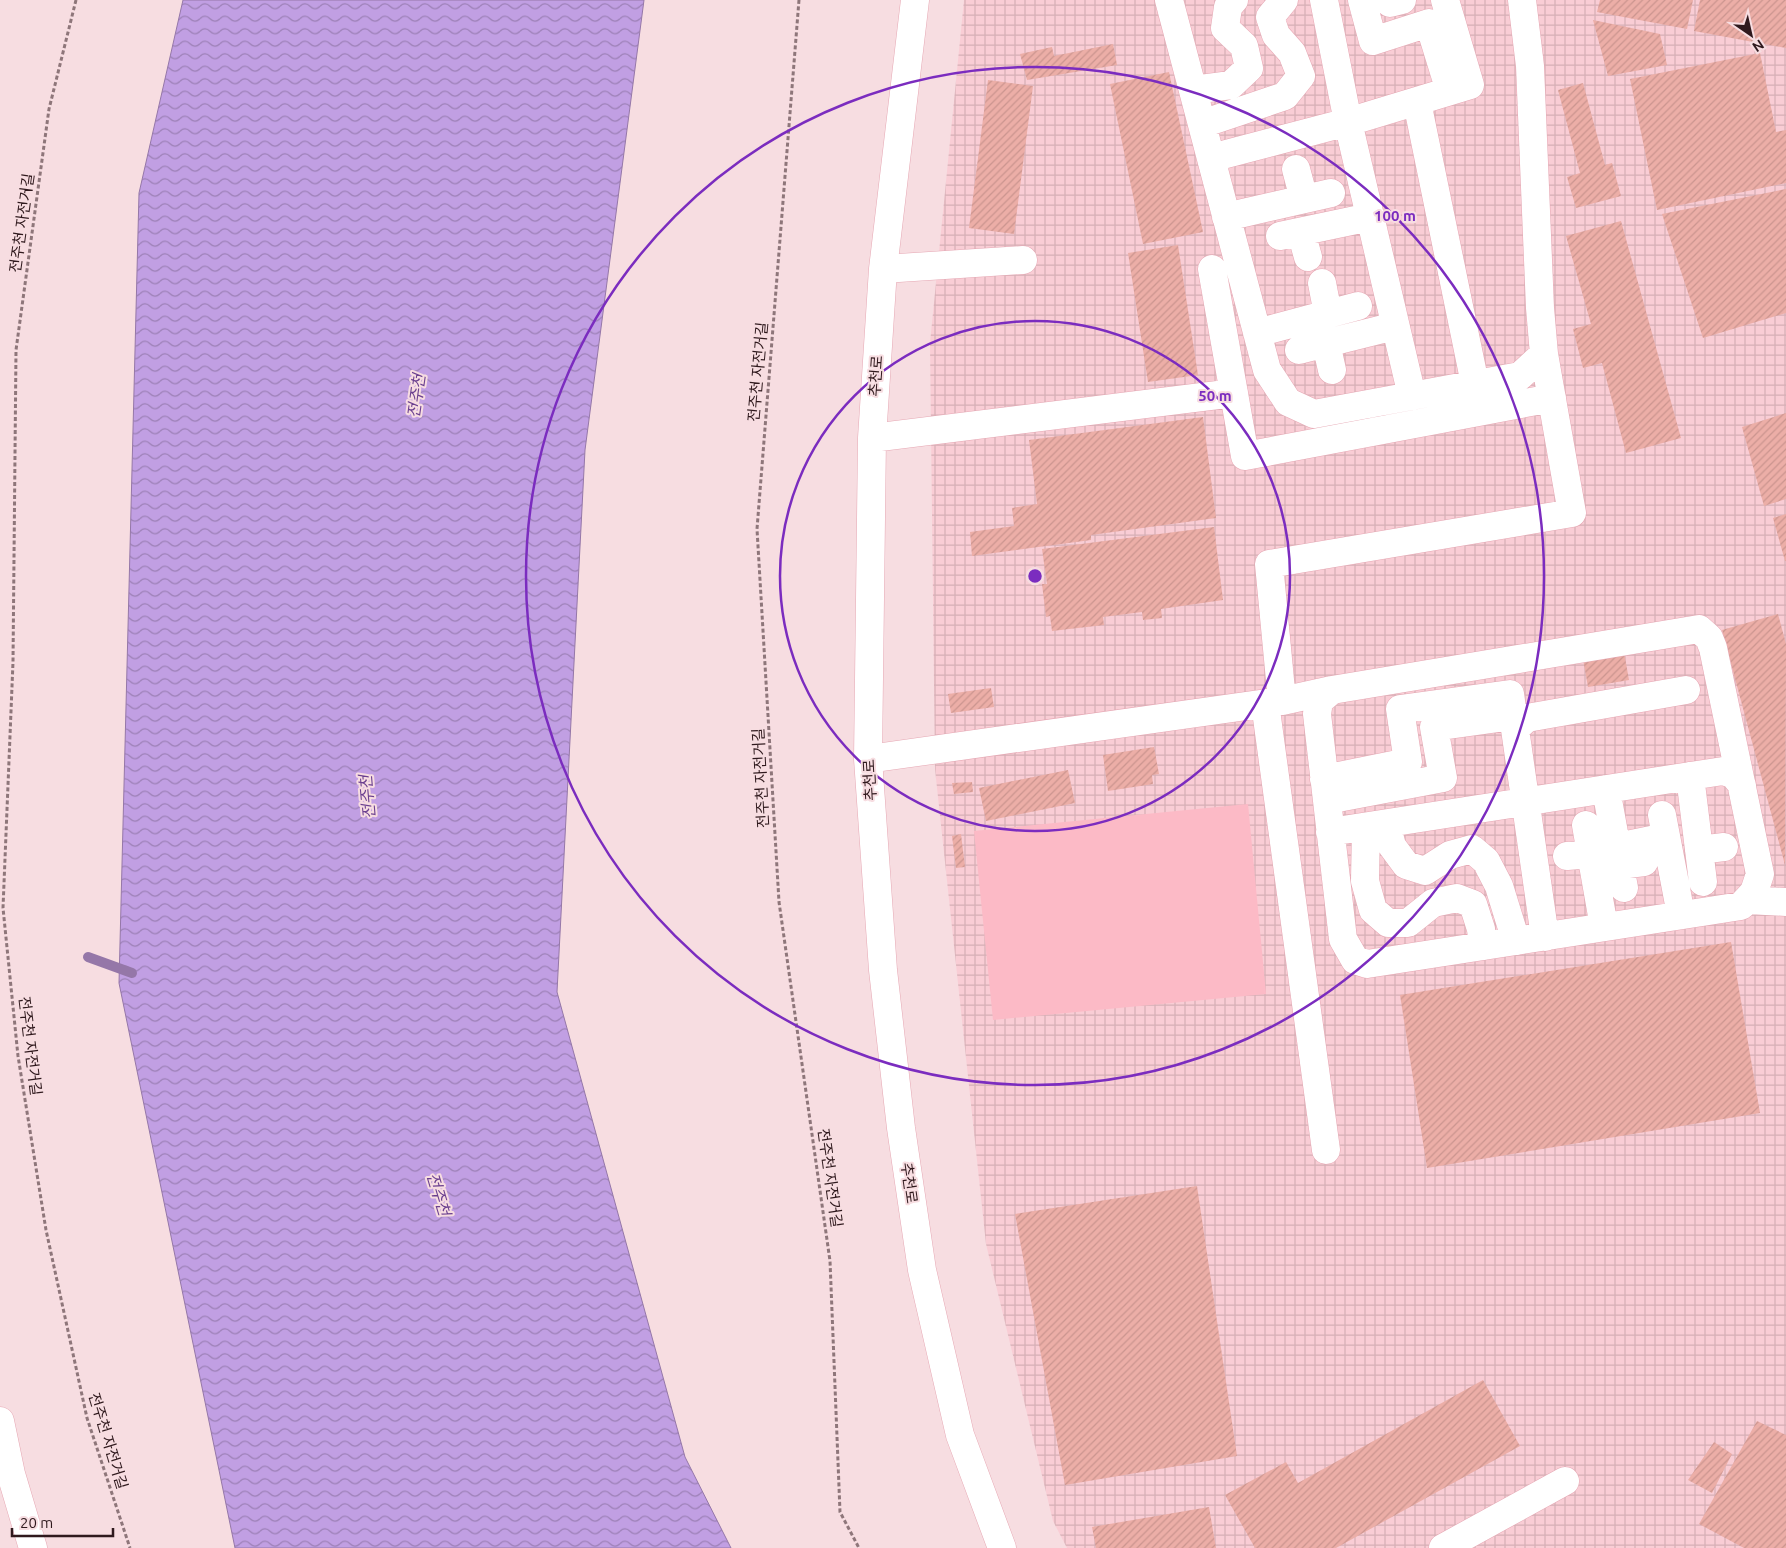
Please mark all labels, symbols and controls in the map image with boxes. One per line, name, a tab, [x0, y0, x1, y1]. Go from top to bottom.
north arrow	[1726, 10, 1776, 60]
text: N	[1749, 36, 1767, 55]
street label: 전주천 자전거길	[6, 172, 37, 274]
text: 100 m	[1374, 207, 1416, 224]
street label: 전주천 자전거길	[745, 321, 770, 423]
street label: 추천로	[866, 355, 885, 397]
water label: 전주천	[404, 371, 428, 419]
text: 50 m	[1198, 387, 1232, 404]
centre of rings	[1026, 567, 1044, 585]
street label: 전주천 자전거길	[749, 728, 772, 828]
street label: 추천로	[860, 759, 879, 801]
water label: 전주천	[356, 772, 378, 820]
street label: 전주천 자전거길	[16, 995, 45, 1097]
street label: 전주천 자전거길	[815, 1127, 846, 1229]
street label: 추천로	[898, 1161, 921, 1205]
water label: 전주천	[424, 1170, 455, 1220]
street label: 전주천 자전거길	[86, 1391, 131, 1491]
scale bar	[12, 1506, 114, 1538]
text: 20 m	[20, 1514, 53, 1531]

